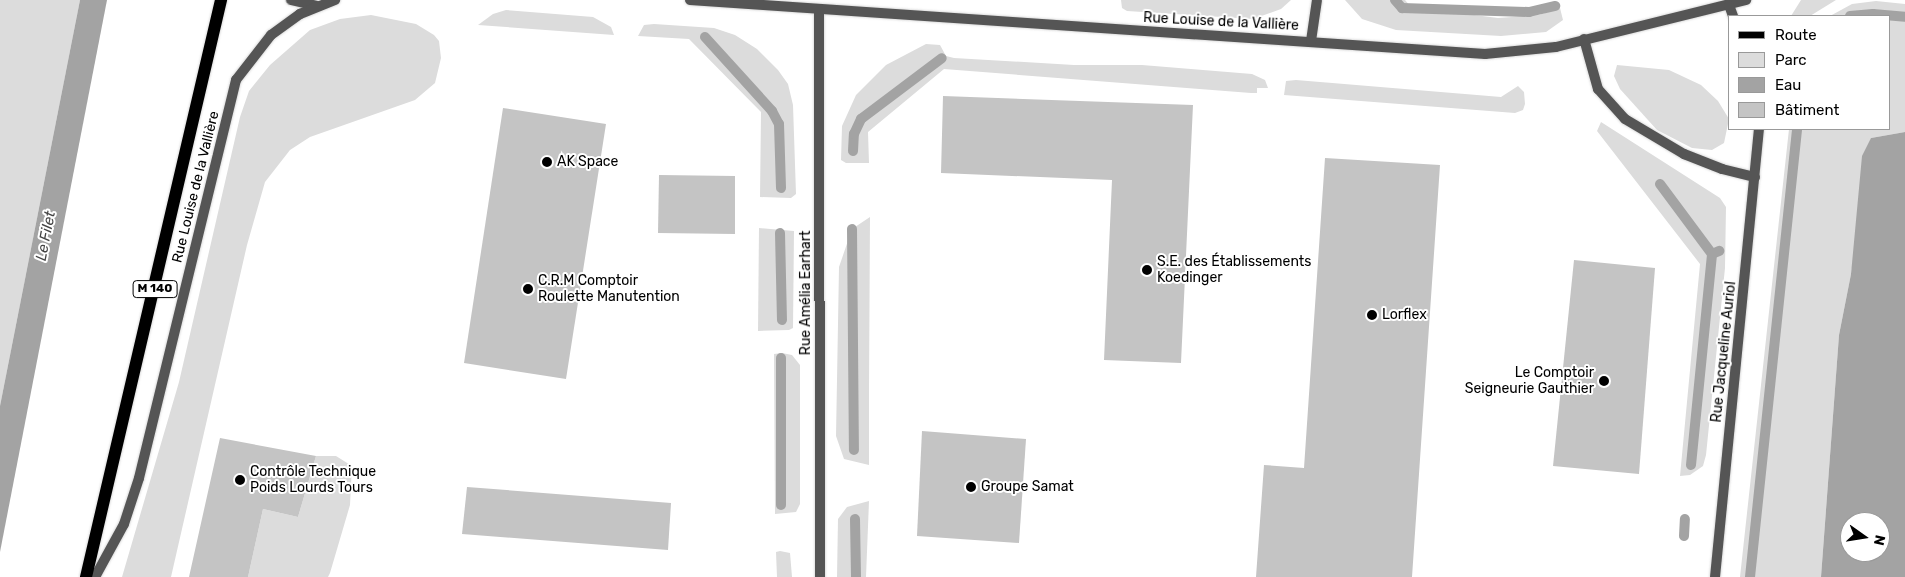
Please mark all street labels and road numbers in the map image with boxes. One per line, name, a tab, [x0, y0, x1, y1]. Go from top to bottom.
street label: Rue Louise de la Vallière	[1143, 10, 1299, 34]
street label: Rue Louise de la Vallière	[169, 109, 223, 265]
street label: Rue Amélia Earhart	[798, 230, 814, 356]
road number: M 140	[132, 280, 178, 298]
street label: Rue Jacqueline Auriol	[1708, 280, 1740, 424]

